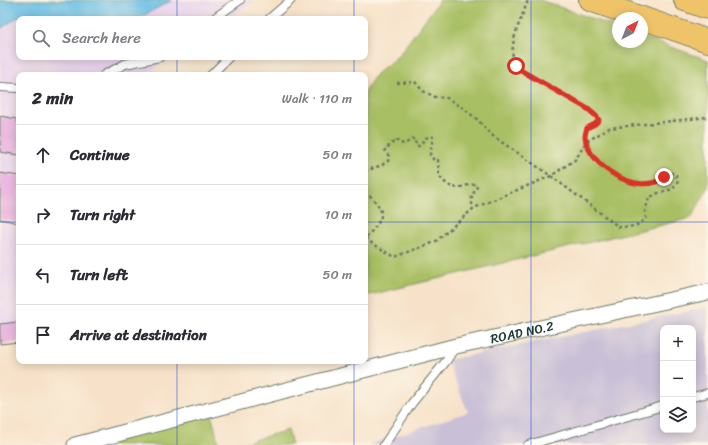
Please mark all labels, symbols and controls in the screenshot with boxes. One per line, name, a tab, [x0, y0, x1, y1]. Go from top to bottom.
north arrow	[612, 12, 648, 48]
search box	[16, 16, 368, 60]
text: Search here	[62, 25, 141, 51]
icon: search	[30, 27, 52, 49]
route start	[507, 57, 525, 75]
text: 2 min	[32, 83, 73, 113]
text: Walk · 110 m	[282, 87, 352, 110]
text: Continue	[70, 142, 130, 168]
text: 50 m	[322, 143, 352, 166]
icon: ahead	[32, 144, 54, 166]
route end	[655, 168, 673, 186]
text: Turn right	[70, 202, 135, 228]
text: 10 m	[325, 203, 352, 226]
icon: right	[32, 204, 54, 226]
text: Turn left	[70, 262, 128, 288]
text: 50 m	[322, 263, 352, 286]
icon: left	[32, 264, 54, 286]
street label: ROAD NO.2	[488, 314, 556, 350]
text: Arrive at destination	[70, 322, 207, 348]
icon: arrive	[32, 324, 54, 346]
map controls	[660, 325, 696, 433]
button: +	[660, 325, 696, 361]
button: −	[660, 361, 696, 397]
button: layers	[660, 397, 696, 433]

